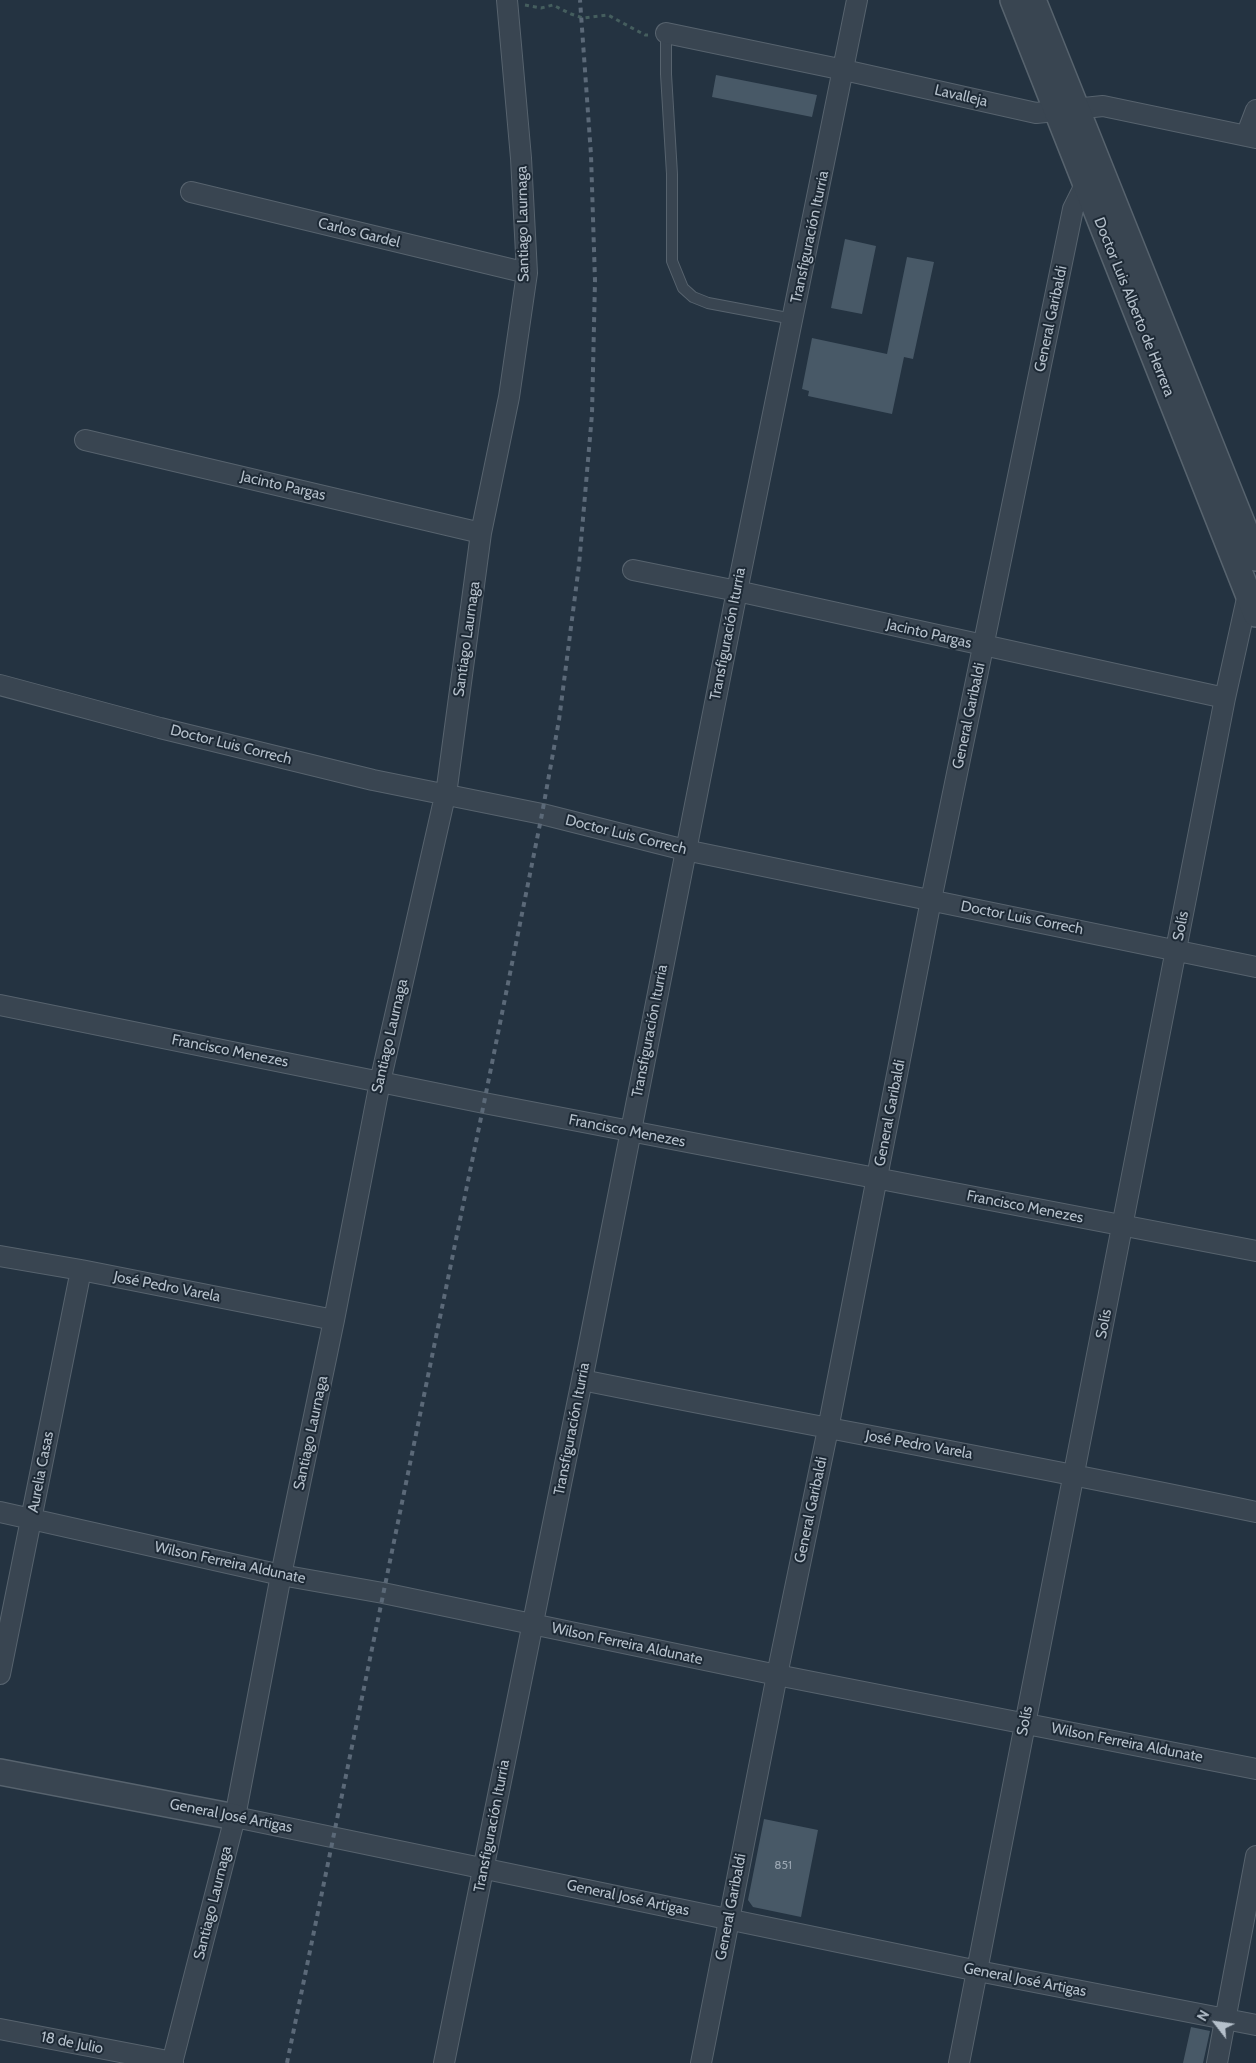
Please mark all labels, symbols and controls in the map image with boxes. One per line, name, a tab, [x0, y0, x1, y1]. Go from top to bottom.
street label: Lavalleja	[933, 81, 989, 111]
street label: Santiago Laurnaga	[513, 166, 533, 282]
street label: Transfiguración Iturria	[787, 169, 833, 305]
street label: Carlos Gardel	[316, 214, 402, 252]
street label: Doctor Luis Alberto de Herrera	[1090, 215, 1178, 399]
street label: General Garibaldi	[1031, 264, 1071, 374]
street label: Jacinto Pargas	[239, 467, 327, 505]
street label: Transfiguración Iturria	[706, 566, 750, 702]
street label: Santiago Laurnaga	[450, 580, 484, 698]
street label: Jacinto Pargas	[885, 615, 973, 653]
street label: General Garibaldi	[949, 661, 989, 771]
street label: Doctor Luis Correch	[168, 721, 294, 769]
street label: Doctor Luis Correch	[563, 811, 689, 859]
street label: Doctor Luis Correch	[959, 897, 1085, 939]
street label: Solís	[1169, 910, 1193, 942]
street label: Transfiguración Iturria	[628, 963, 672, 1099]
street label: Santiago Laurnaga	[368, 977, 412, 1095]
street label: Francisco Menezes	[170, 1031, 290, 1071]
street label: General Garibaldi	[871, 1058, 909, 1168]
street label: Francisco Menezes	[567, 1111, 687, 1151]
street label: Francisco Menezes	[965, 1187, 1085, 1227]
street label: José Pedro Varela	[112, 1268, 222, 1306]
street label: Solís	[1092, 1308, 1116, 1340]
street label: Transfiguración Iturria	[550, 1361, 594, 1497]
street label: Santiago Laurnaga	[290, 1374, 332, 1492]
street label: José Pedro Varela	[864, 1427, 974, 1463]
street label: Aurelia Casas	[24, 1430, 58, 1514]
street label: General Garibaldi	[791, 1455, 831, 1565]
street label: Wilson Ferreira Aldunate	[153, 1538, 307, 1588]
street label: Wilson Ferreira Aldunate	[550, 1619, 704, 1669]
street label: Solís	[1013, 1705, 1037, 1737]
street label: Wilson Ferreira Aldunate	[1050, 1719, 1204, 1767]
street label: Transfiguración Iturria	[470, 1758, 514, 1894]
street label: General José Artigas	[168, 1795, 294, 1837]
street label: Santiago Laurnaga	[190, 1844, 236, 1962]
street label: General Garibaldi	[712, 1852, 750, 1962]
house number: 851	[774, 1858, 792, 1872]
street label: General José Artigas	[565, 1876, 691, 1920]
street label: General José Artigas	[962, 1959, 1088, 2001]
north arrow	[1191, 1998, 1241, 2048]
text: N	[1193, 2007, 1213, 2024]
street label: 18 de Julio	[39, 2028, 105, 2058]

